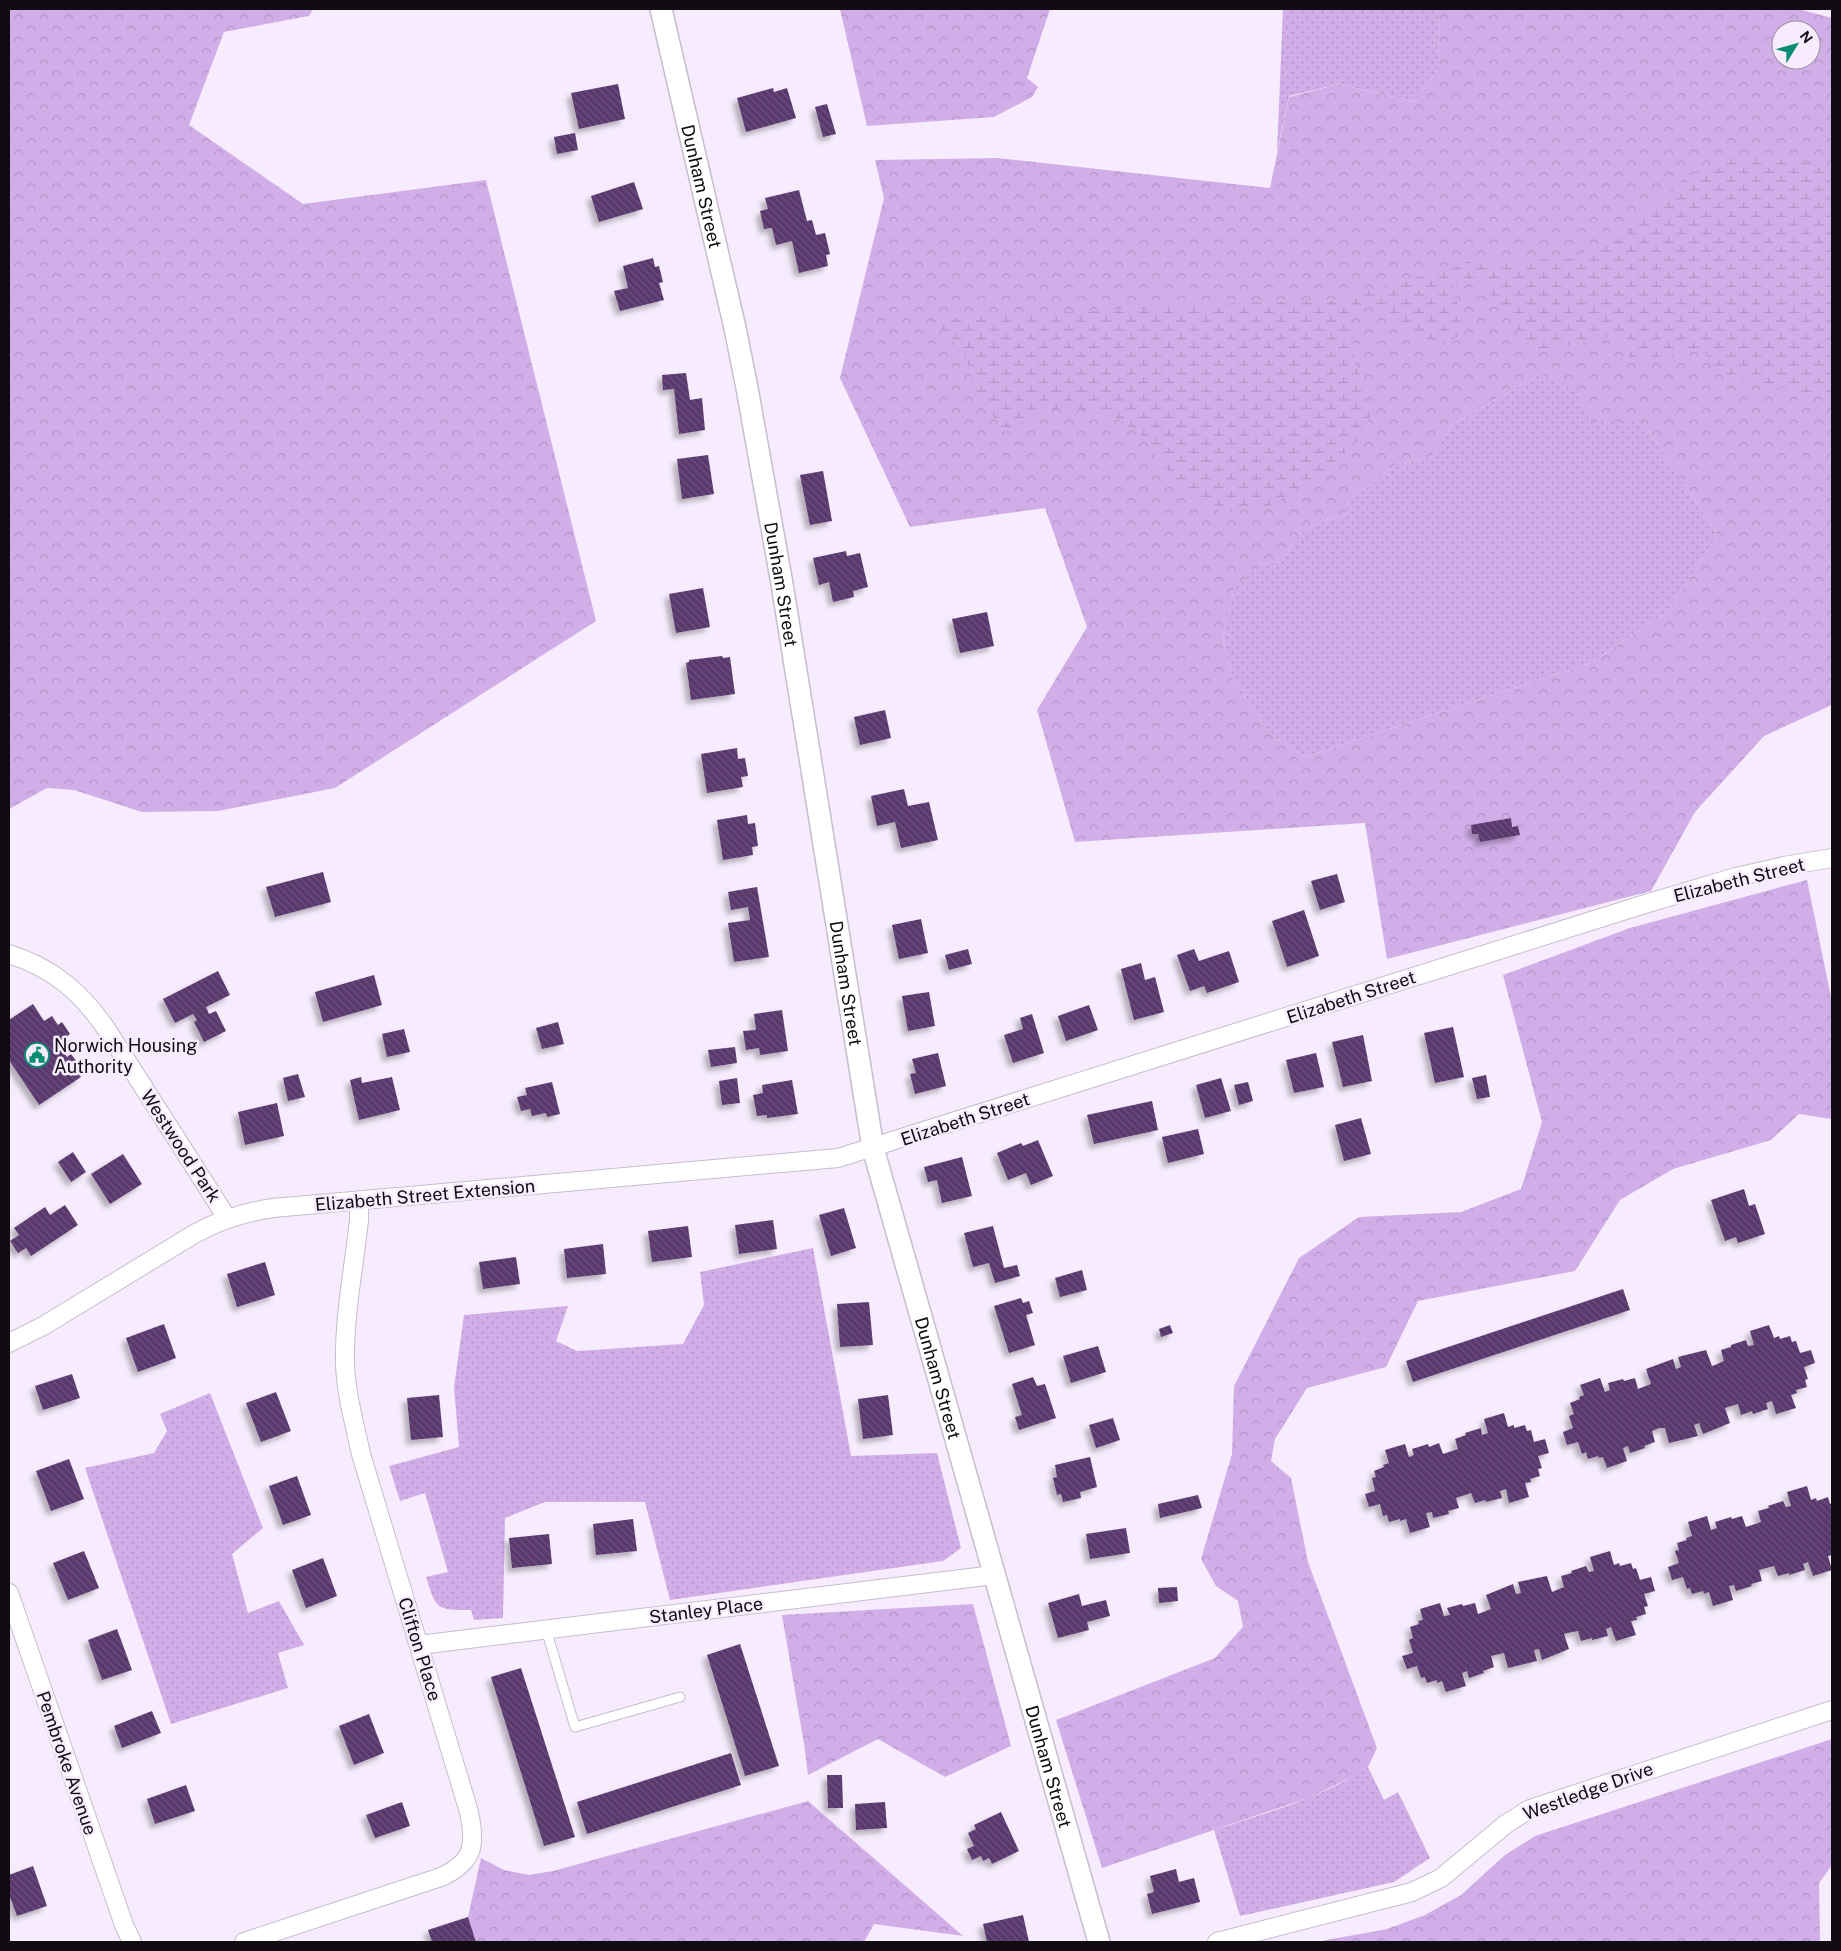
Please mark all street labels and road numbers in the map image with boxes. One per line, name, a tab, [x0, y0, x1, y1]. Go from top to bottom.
street label: Dunham Street	[678, 122, 727, 250]
street label: Dunham Street	[761, 520, 802, 648]
street label: Elizabeth Street	[1671, 854, 1807, 906]
street label: Dunham Street	[826, 919, 867, 1047]
street label: Elizabeth Street	[1284, 966, 1418, 1028]
street label: Westwood Park	[137, 1086, 225, 1206]
street label: Elizabeth Street	[898, 1088, 1032, 1150]
street label: Elizabeth Street Extension	[314, 1175, 536, 1215]
street label: Dunham Street	[911, 1314, 966, 1441]
street label: Stanley Place	[648, 1593, 764, 1627]
street label: Clifton Place	[394, 1595, 446, 1703]
street label: Pembroke Avenue	[33, 1688, 101, 1838]
street label: Dunham Street	[1022, 1703, 1076, 1830]
street label: Westledge Drive	[1520, 1758, 1656, 1824]

